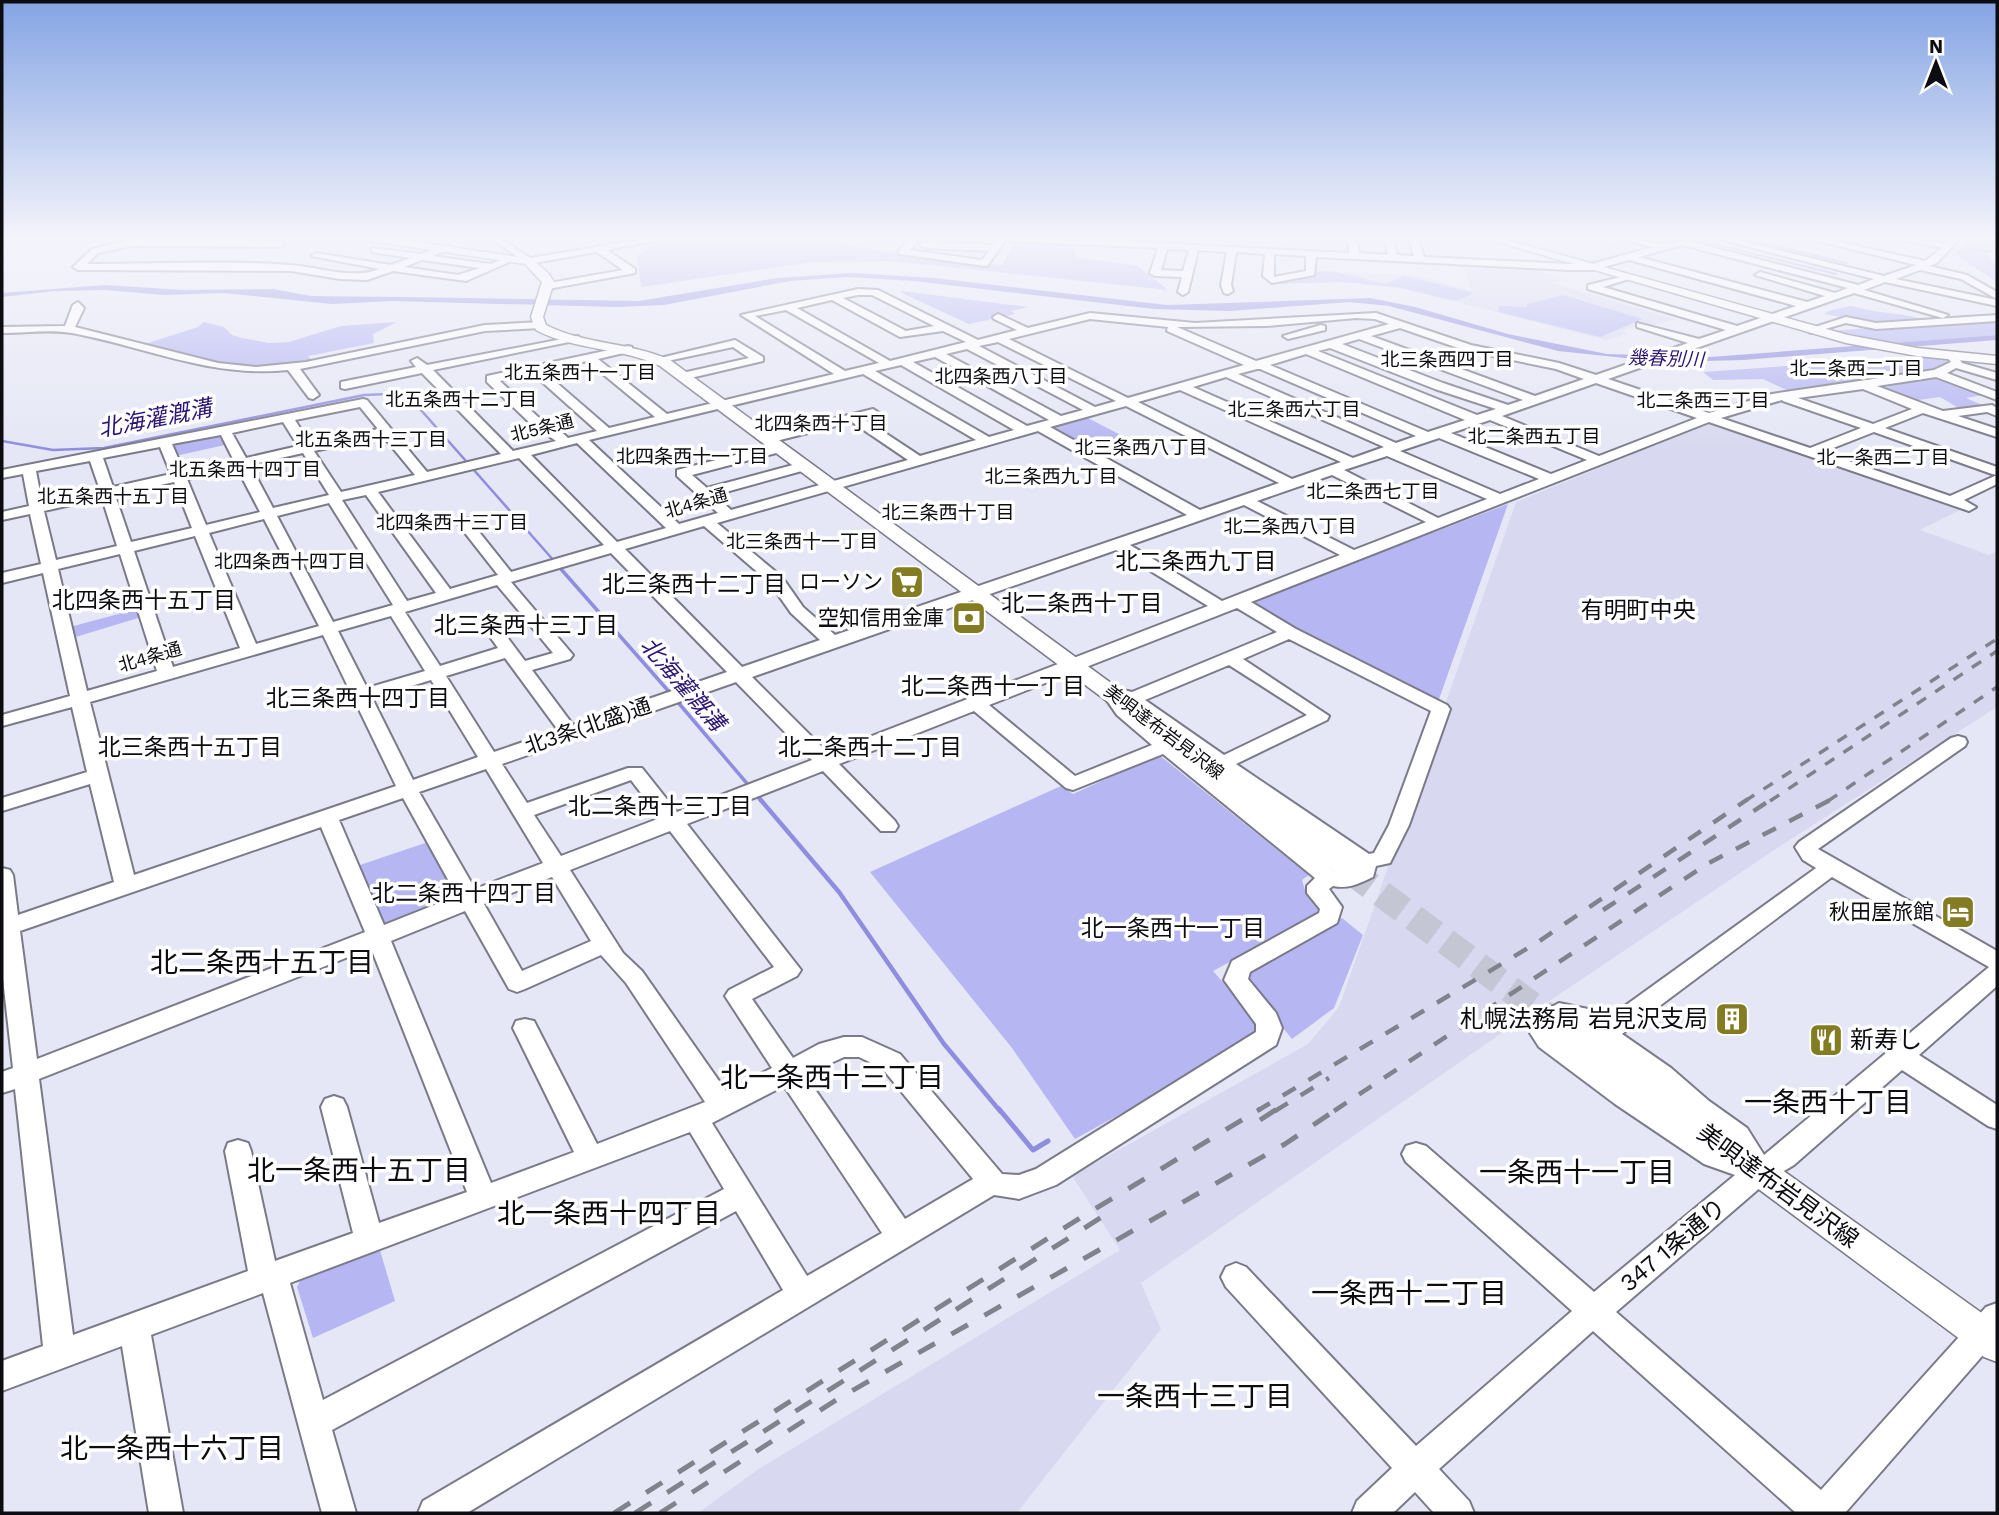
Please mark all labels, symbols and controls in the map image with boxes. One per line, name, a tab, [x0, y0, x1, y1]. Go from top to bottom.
north arrow	[1901, 28, 1971, 98]
text: N	[1929, 35, 1943, 58]
water label: 幾春別川	[1628, 346, 1706, 371]
district label: 北三条西四丁目	[1380, 348, 1514, 371]
district label: 北二条西二丁目	[1789, 357, 1923, 380]
district label: 北五条西十一丁目	[504, 361, 656, 384]
district label: 北四条西八丁目	[934, 365, 1068, 388]
district label: 北五条西十二丁目	[385, 388, 537, 411]
district label: 北二条西三丁目	[1636, 389, 1770, 412]
water label: 北海灌漑溝	[96, 394, 217, 443]
district label: 北三条西六丁目	[1227, 398, 1361, 421]
street label: 北5条通	[508, 410, 576, 446]
district label: 北四条西十丁目	[754, 412, 888, 435]
district label: 北二条西五丁目	[1467, 425, 1601, 448]
district label: 北五条西十三丁目	[295, 428, 447, 451]
district label: 北三条西八丁目	[1074, 436, 1208, 459]
district label: 北四条西十一丁目	[616, 445, 768, 468]
district label: 北一条西二丁目	[1816, 446, 1950, 469]
district label: 北五条西十四丁目	[169, 458, 321, 481]
district label: 北三条西九丁目	[984, 465, 1118, 488]
district label: 北二条西七丁目	[1306, 480, 1440, 503]
street label: 北4条通	[662, 483, 730, 522]
district label: 北五条西十五丁目	[37, 485, 189, 508]
district label: 北三条西十丁目	[881, 501, 1015, 524]
district label: 北四条西十三丁目	[376, 511, 528, 534]
district label: 北二条西八丁目	[1223, 515, 1357, 538]
district label: 北三条西十一丁目	[726, 530, 878, 553]
district label: 北二条西九丁目	[1116, 548, 1277, 575]
district label: 北四条西十四丁目	[214, 550, 366, 573]
supermarket icon: ローソン	[888, 563, 926, 601]
place label: ローソン	[799, 569, 883, 594]
district label: 北三条西十二丁目	[602, 571, 786, 598]
district label: 北四条西十五丁目	[52, 587, 236, 614]
district label: 北二条西十丁目	[1002, 590, 1163, 617]
district label: 有明町中央	[1581, 597, 1696, 624]
bank icon: 空知信用金庫	[950, 599, 988, 637]
place label: 空知信用金庫	[818, 605, 944, 630]
district label: 北三条西十三丁目	[434, 612, 618, 639]
water label: 北海灌漑溝	[635, 632, 733, 739]
street label: 北4条通	[116, 637, 184, 676]
district label: 北二条西十一丁目	[901, 673, 1085, 700]
street label: 美唄達布岩見沢線	[1100, 680, 1228, 783]
district label: 北三条西十四丁目	[266, 685, 450, 712]
street label: 北3条(北盛)通	[521, 692, 654, 759]
district label: 北三条西十五丁目	[98, 734, 282, 761]
district label: 北二条西十二丁目	[778, 734, 962, 761]
district label: 北二条西十三丁目	[568, 793, 752, 820]
district label: 北二条西十四丁目	[372, 880, 556, 907]
hotel icon: 秋田屋旅館	[1939, 893, 1977, 931]
place label: 秋田屋旅館	[1829, 899, 1934, 924]
district label: 北一条西十一丁目	[1081, 915, 1265, 942]
district label: 北二条西十五丁目	[150, 946, 374, 979]
building icon: 札幌法務局 岩見沢支局	[1713, 1000, 1751, 1038]
place label: 札幌法務局 岩見沢支局	[1460, 1005, 1708, 1033]
restaurant icon: 新寿し	[1807, 1021, 1845, 1059]
place label: 新寿し	[1850, 1026, 1922, 1054]
district label: 北一条西十三丁目	[720, 1061, 944, 1094]
district label: 一条西十丁目	[1744, 1086, 1912, 1119]
street label: 美唄達布岩見沢線	[1692, 1118, 1864, 1254]
district label: 北一条西十五丁目	[247, 1154, 471, 1187]
district label: 一条西十一丁目	[1479, 1156, 1675, 1189]
street label: 347 1条通り	[1614, 1193, 1732, 1297]
district label: 北一条西十四丁目	[497, 1197, 721, 1230]
district label: 一条西十二丁目	[1311, 1277, 1507, 1310]
district label: 一条西十三丁目	[1097, 1380, 1293, 1413]
district label: 北一条西十六丁目	[60, 1432, 284, 1465]

